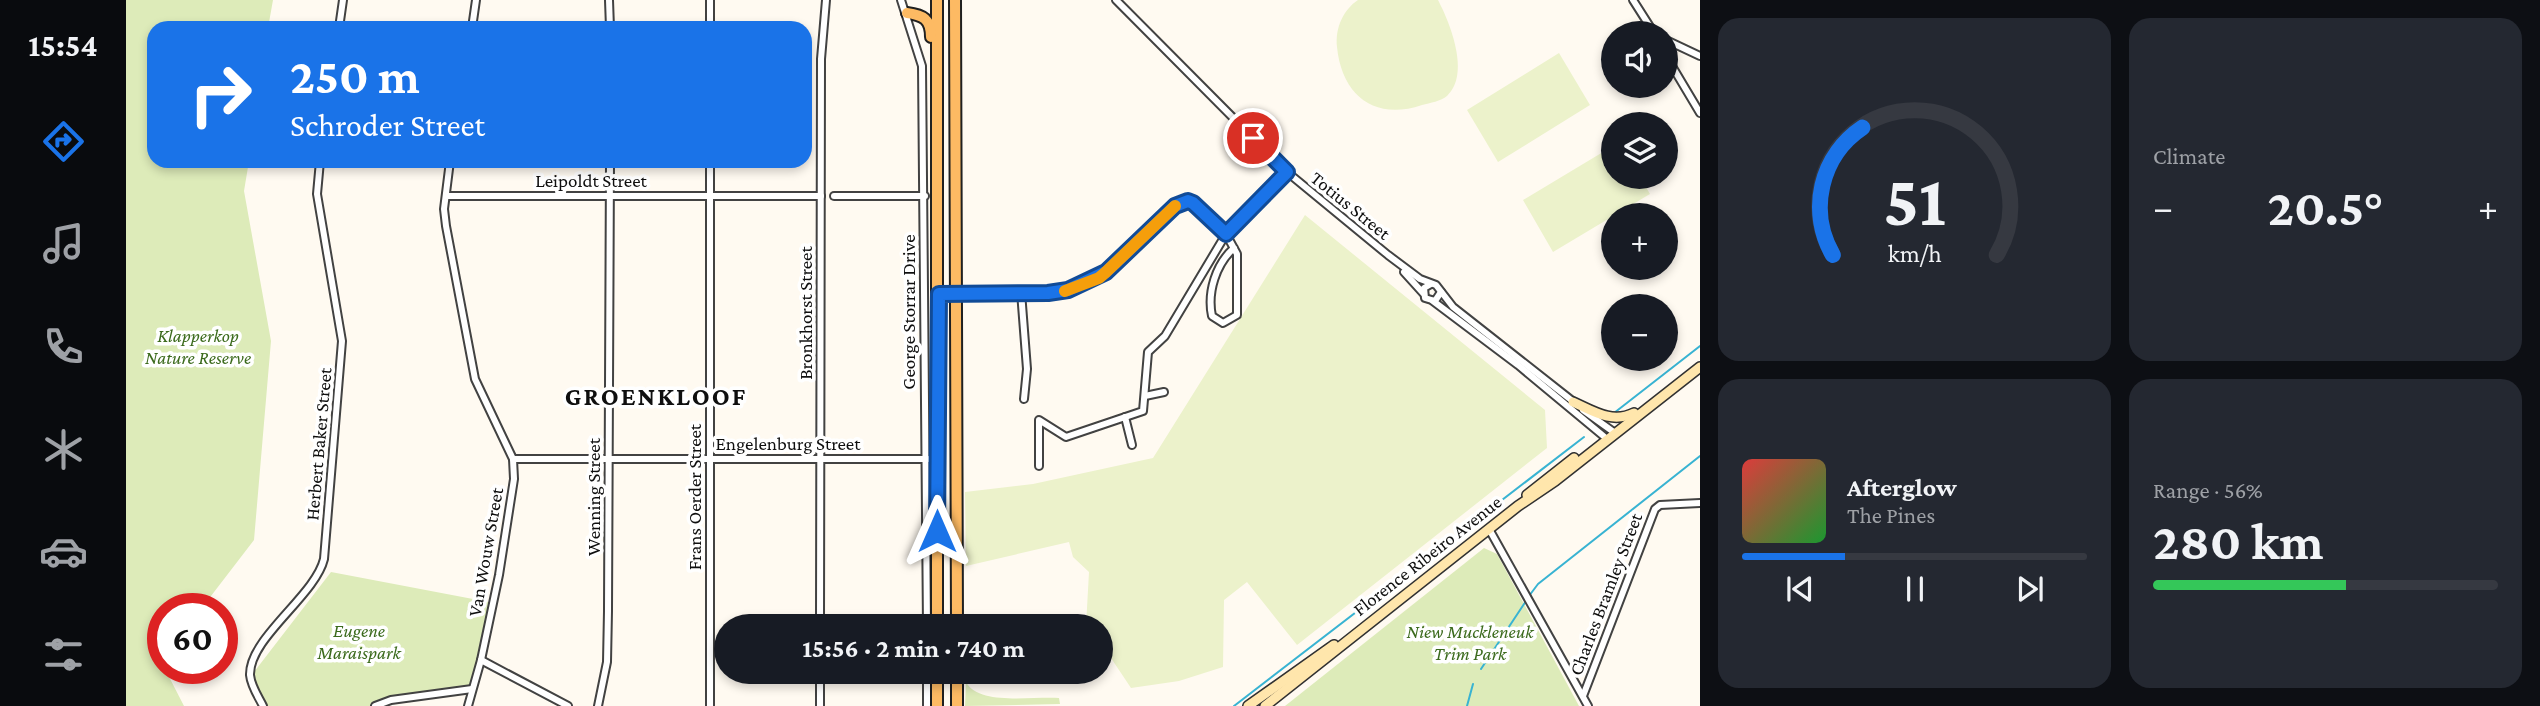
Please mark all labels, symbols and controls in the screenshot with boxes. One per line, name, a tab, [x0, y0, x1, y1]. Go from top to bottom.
map controls	[1601, 21, 1678, 371]
button: sound	[1601, 21, 1678, 98]
text: 15:54	[28, 27, 98, 63]
icon: right	[175, 49, 266, 140]
text: 250 m	[290, 49, 420, 104]
text: Schroder Street	[290, 107, 485, 143]
pin	[1223, 108, 1283, 168]
button: layers	[1601, 112, 1678, 189]
icon: directions	[39, 117, 88, 166]
icon: arrive	[1234, 119, 1272, 157]
text: Climate	[2153, 143, 2225, 169]
text: 51	[1883, 161, 1946, 242]
street label: Totius Street	[1307, 167, 1395, 244]
street label: Leipoldt Street	[535, 170, 647, 191]
text: 20.5°	[2268, 178, 2383, 236]
text: −	[2153, 186, 2173, 228]
text: +	[2478, 186, 2498, 228]
button: +	[1601, 203, 1678, 280]
icon: music	[39, 219, 88, 268]
street label: George Storrar Drive	[898, 234, 919, 390]
text: km/h	[1888, 240, 1941, 267]
street label: Bronkhorst Street	[795, 246, 816, 380]
button: −	[1601, 294, 1678, 371]
icon: phone	[39, 322, 88, 371]
park label: Klapperkop Nature Reserve	[145, 325, 251, 368]
street label: Herbert Baker Street	[301, 366, 336, 521]
district label: GROENKLOOF	[565, 382, 747, 411]
street label: Frans Oerder Street	[684, 423, 705, 570]
icon: climate	[39, 425, 88, 474]
street label: Engelenburg Street	[715, 433, 861, 454]
street label: Wenning Street	[583, 437, 604, 556]
text: Afterglow	[1847, 473, 1957, 502]
text: Range · 56%	[2153, 477, 2263, 503]
street label: Van Wouw Street	[464, 485, 507, 618]
street label: Florence Ribeiro Avenue	[1349, 491, 1506, 620]
position arrow	[900, 494, 974, 568]
text: The Pines	[1847, 502, 1935, 528]
street label: Charles Bramley Street	[1565, 509, 1646, 678]
text: 280 km	[2153, 512, 2324, 570]
icon: car	[39, 527, 88, 576]
icon: previous	[1781, 570, 1819, 608]
icon: pause	[1896, 570, 1934, 608]
icon: next	[2011, 570, 2049, 608]
speed limit sign: 60	[147, 593, 238, 684]
park label: Eugene Maraispark	[316, 620, 402, 663]
park label: Niew Muckleneuk Trim Park	[1406, 621, 1534, 664]
icon: filters	[39, 630, 88, 679]
text: 15:56 · 2 min · 740 m	[802, 634, 1025, 663]

